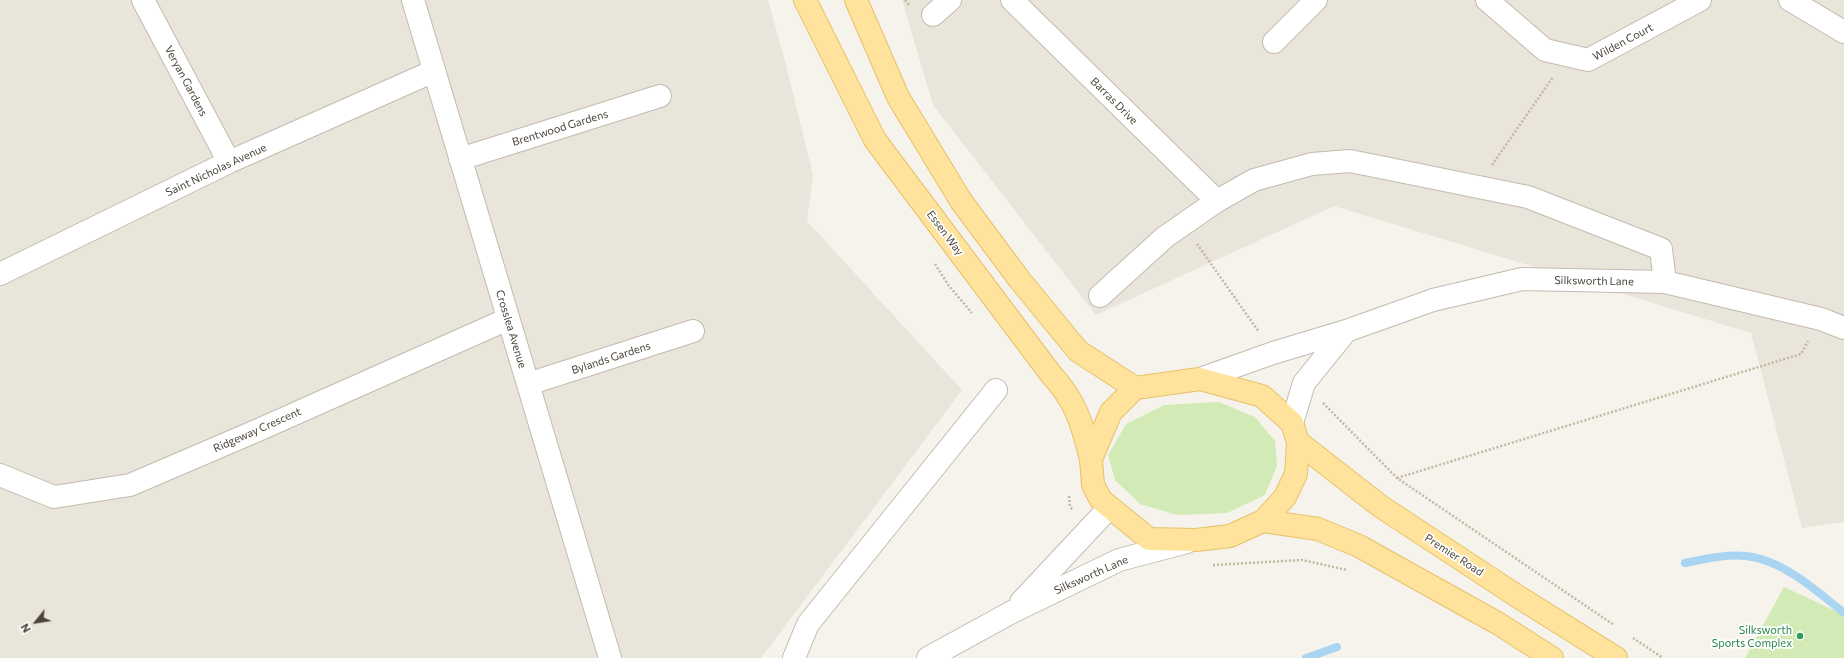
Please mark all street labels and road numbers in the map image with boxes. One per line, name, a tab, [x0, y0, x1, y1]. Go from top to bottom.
street label: Wilden Court	[1591, 21, 1655, 63]
street label: Veryan Gardens	[162, 43, 210, 119]
street label: Barras Drive	[1088, 75, 1140, 127]
street label: Brentwood Gardens	[510, 107, 610, 149]
street label: Saint Nicholas Avenue	[163, 141, 269, 199]
street label: Essen Way	[924, 208, 966, 258]
street label: Silksworth Lane	[1554, 274, 1634, 288]
street label: Crosslea Avenue	[493, 288, 529, 370]
street label: Bylands Gardens	[570, 339, 652, 377]
street label: Ridgeway Crescent	[211, 405, 303, 455]
street label: Premier Road	[1422, 531, 1486, 579]
street label: Silksworth Lane	[1052, 553, 1130, 597]

